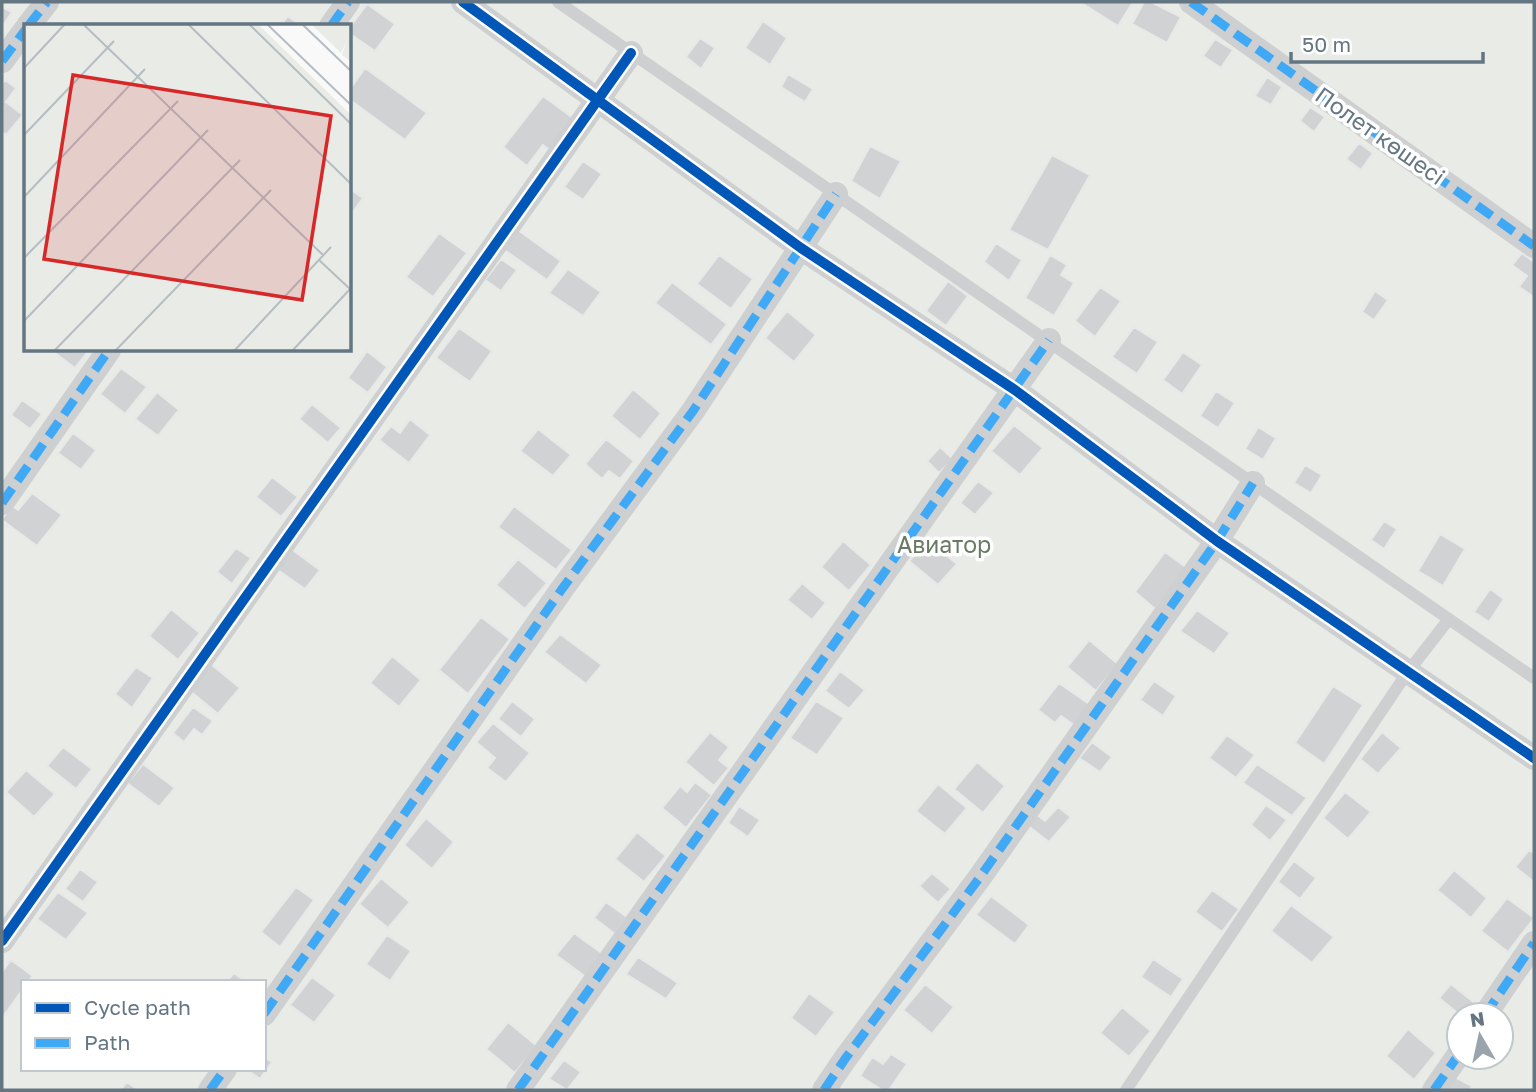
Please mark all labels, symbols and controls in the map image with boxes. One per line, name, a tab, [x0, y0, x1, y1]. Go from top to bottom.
scale bar	[1291, 21, 1484, 65]
inset map	[24, 24, 352, 352]
text: 50 m	[1302, 31, 1351, 57]
street label: Полет көшесі	[1310, 80, 1451, 190]
park label: Авиатор	[897, 530, 991, 558]
legend	[21, 980, 266, 1071]
text: Cycle path	[84, 994, 191, 1020]
north arrow	[1445, 1001, 1515, 1071]
text: N	[1468, 1006, 1486, 1031]
text: Path	[84, 1029, 131, 1055]

